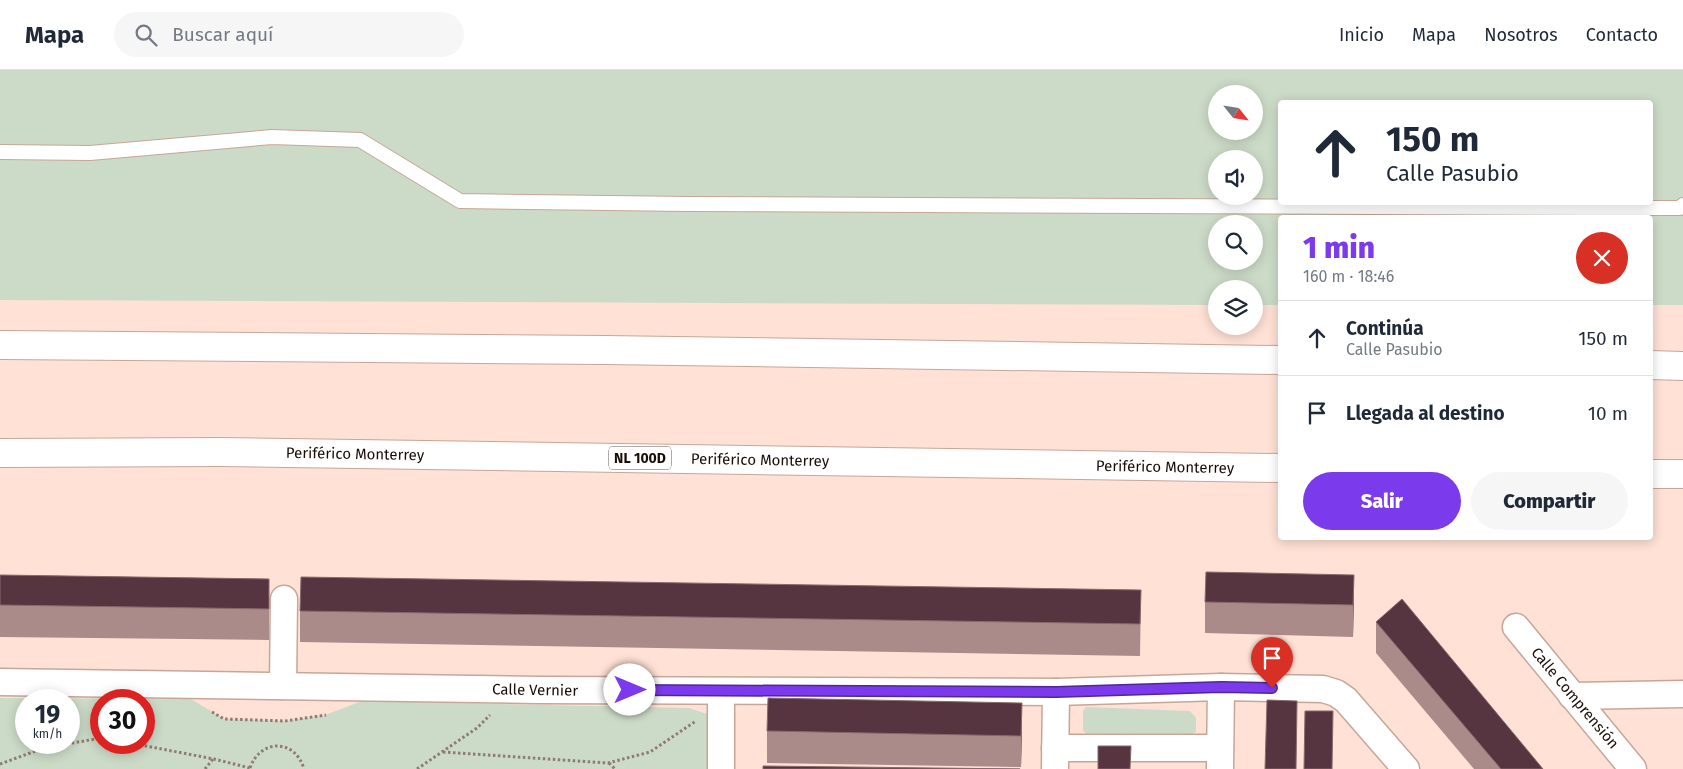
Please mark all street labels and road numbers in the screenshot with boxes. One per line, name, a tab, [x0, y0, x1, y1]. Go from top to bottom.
street label: Periférico Monterrey	[286, 444, 425, 464]
road number: NL 100D	[609, 446, 671, 469]
street label: Periférico Monterrey	[691, 450, 830, 470]
street label: Periférico Monterrey	[1096, 457, 1235, 477]
street label: Calle Comprensión	[1527, 644, 1623, 752]
street label: Calle Vernier	[492, 680, 578, 700]

